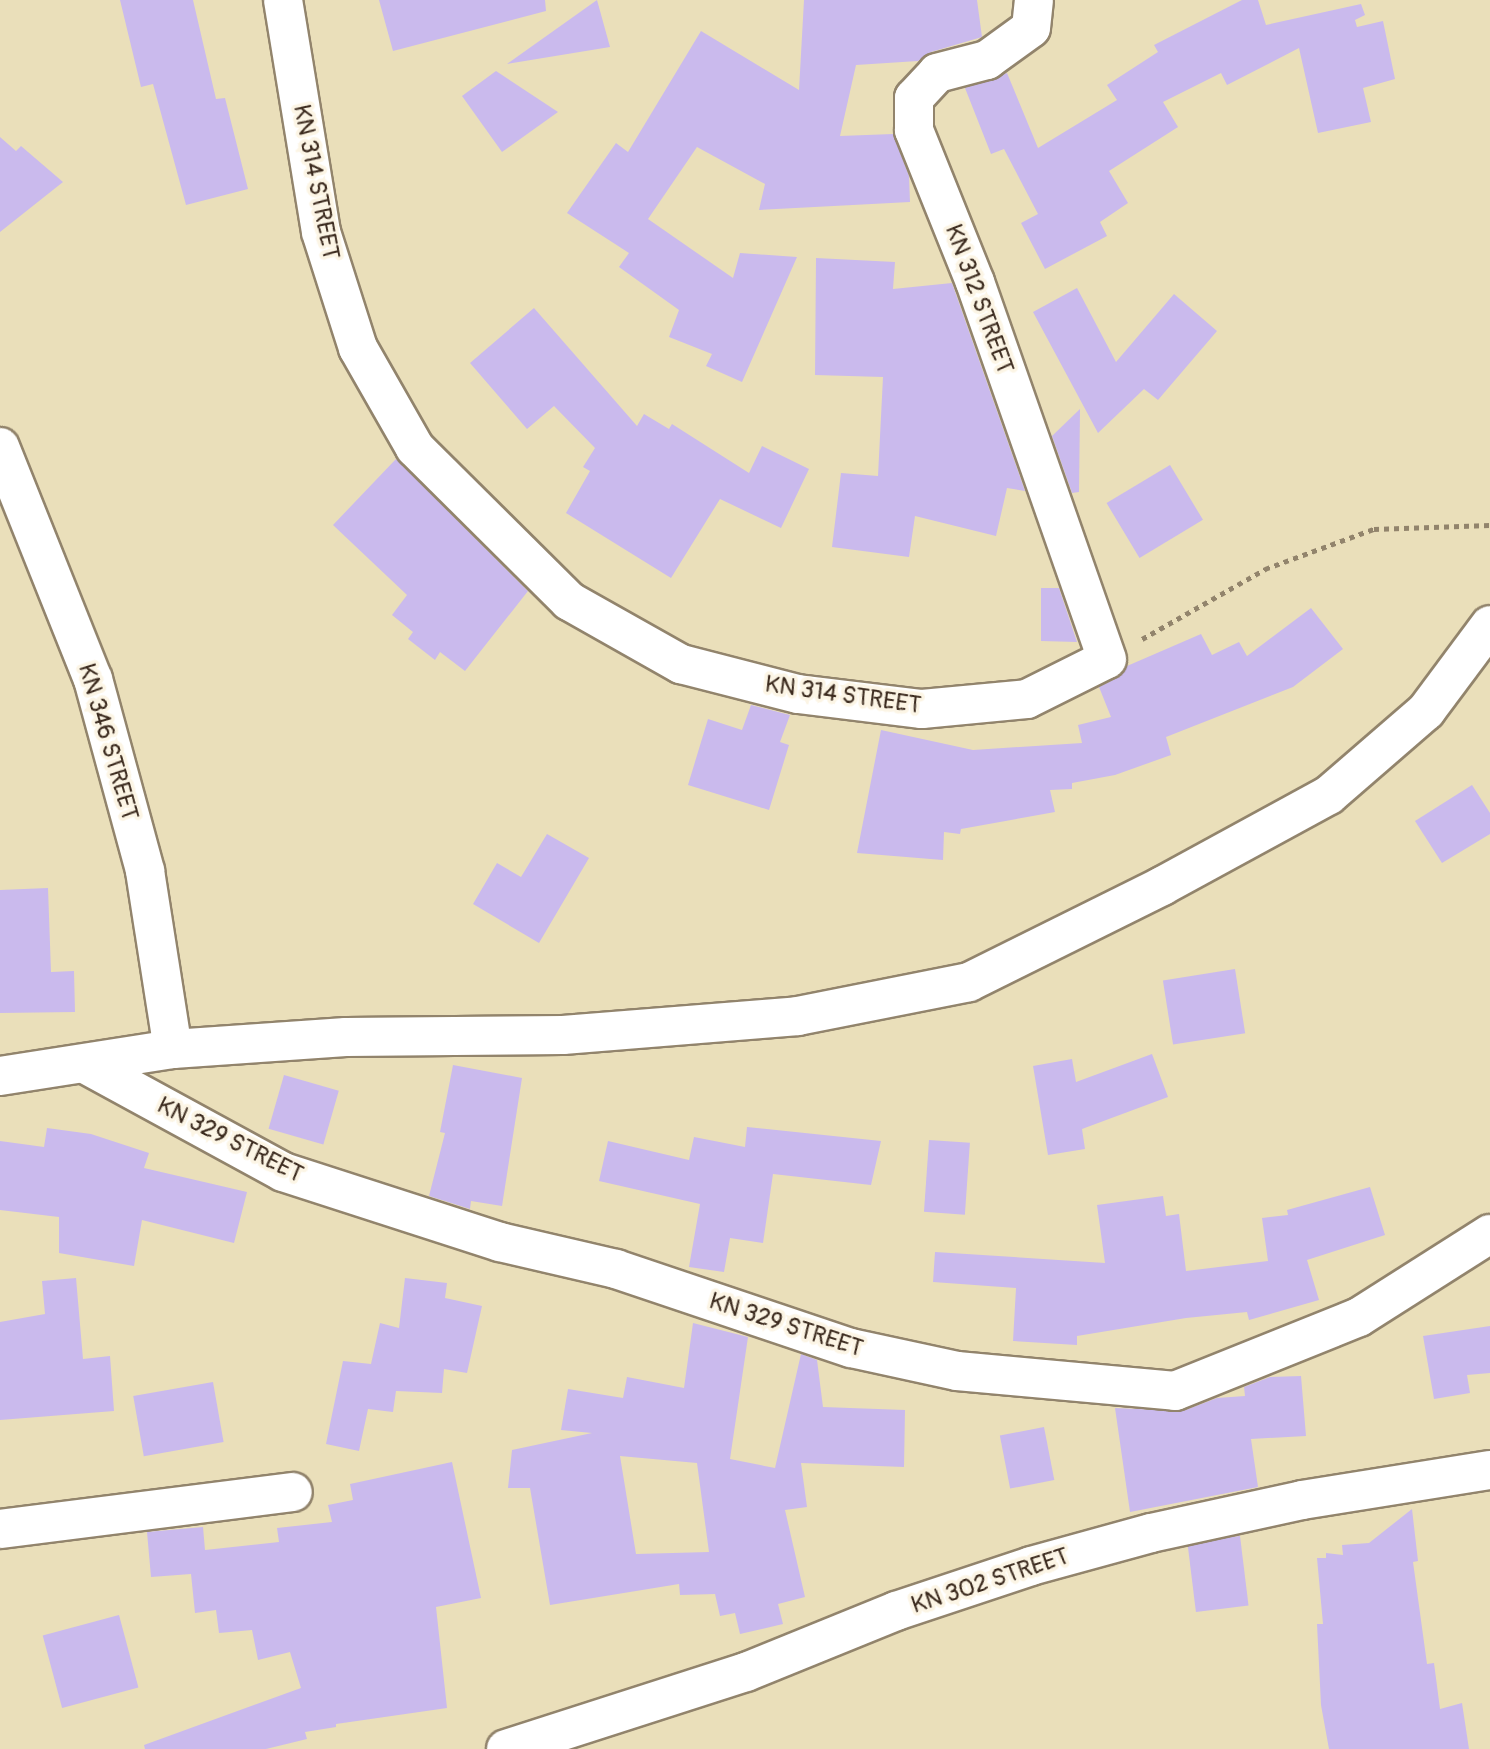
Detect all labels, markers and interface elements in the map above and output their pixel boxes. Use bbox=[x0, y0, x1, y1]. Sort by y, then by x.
street label: KN 314 STREET bbox=[287, 102, 345, 262]
street label: KN 312 STREET bbox=[939, 220, 1019, 378]
street label: KN 346 STREET bbox=[72, 660, 144, 824]
street label: KN 314 STREET bbox=[763, 670, 923, 720]
street label: KN 329 STREET bbox=[152, 1091, 308, 1189]
street label: KN 329 STREET bbox=[706, 1287, 866, 1363]
street label: KN 302 STREET bbox=[908, 1542, 1072, 1620]

